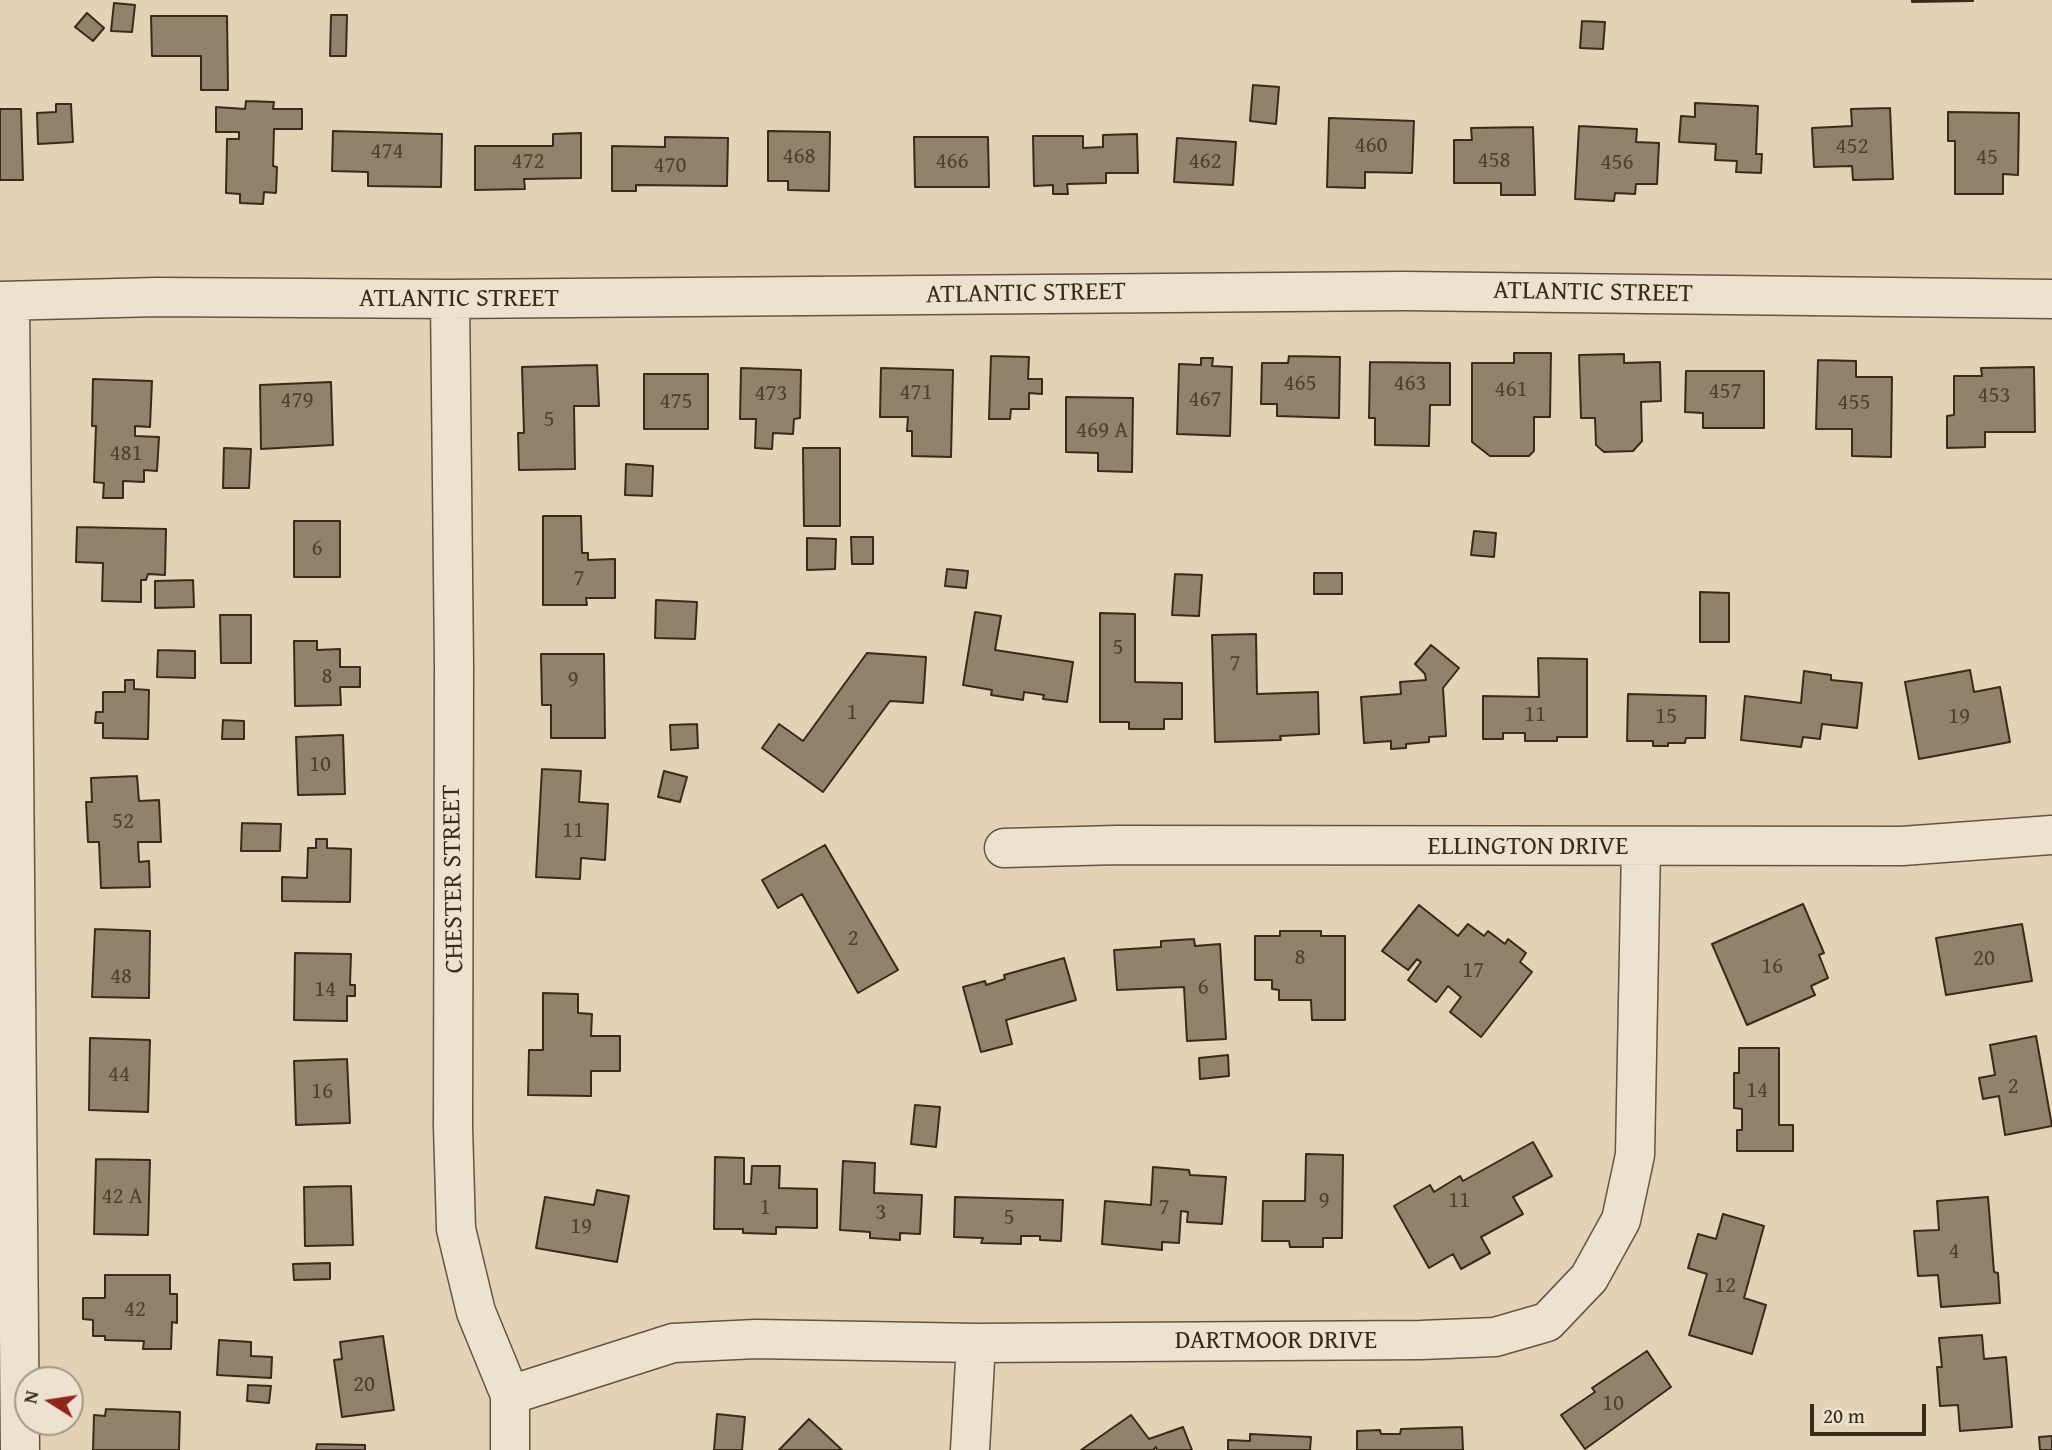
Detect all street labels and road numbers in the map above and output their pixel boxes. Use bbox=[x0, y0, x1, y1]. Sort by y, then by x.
street label: ATLANTIC STREET bbox=[1493, 276, 1693, 310]
street label: ATLANTIC STREET bbox=[926, 277, 1126, 311]
street label: ATLANTIC STREET bbox=[359, 283, 559, 315]
street label: CHESTER STREET bbox=[437, 784, 471, 974]
street label: ELLINGTON DRIVE bbox=[1428, 831, 1628, 863]
street label: DARTMOOR DRIVE bbox=[1175, 1325, 1377, 1357]

